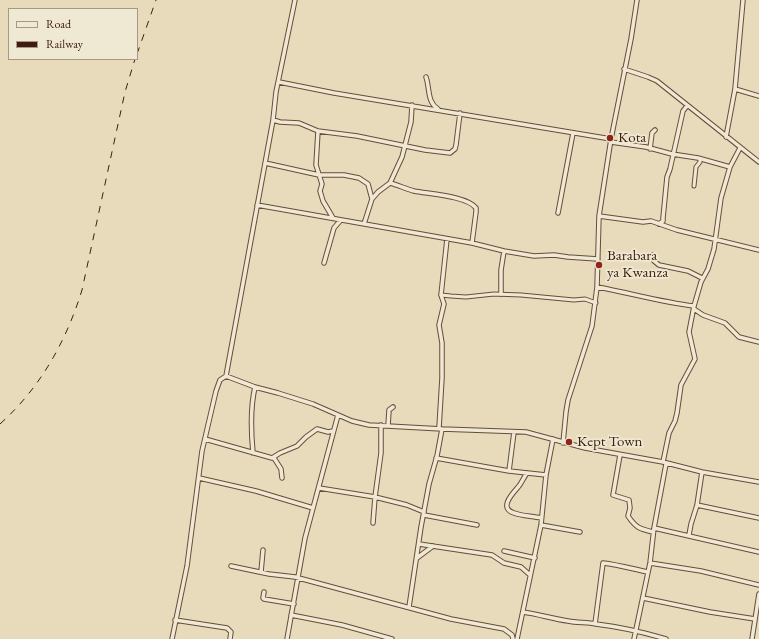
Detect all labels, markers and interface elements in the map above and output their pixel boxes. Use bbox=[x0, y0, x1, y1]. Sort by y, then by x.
legend bbox=[8, 8, 138, 60]
text: Road bbox=[46, 16, 71, 32]
text: Railway bbox=[46, 36, 83, 52]
place label: Kota bbox=[618, 129, 646, 147]
marker: Kota bbox=[605, 133, 615, 143]
place label: Barabara ya Kwanza bbox=[607, 247, 668, 282]
marker: Barabara ya Kwanza bbox=[594, 260, 604, 270]
place label: Kept Town bbox=[577, 433, 642, 451]
marker: Kept Town bbox=[564, 437, 574, 447]

